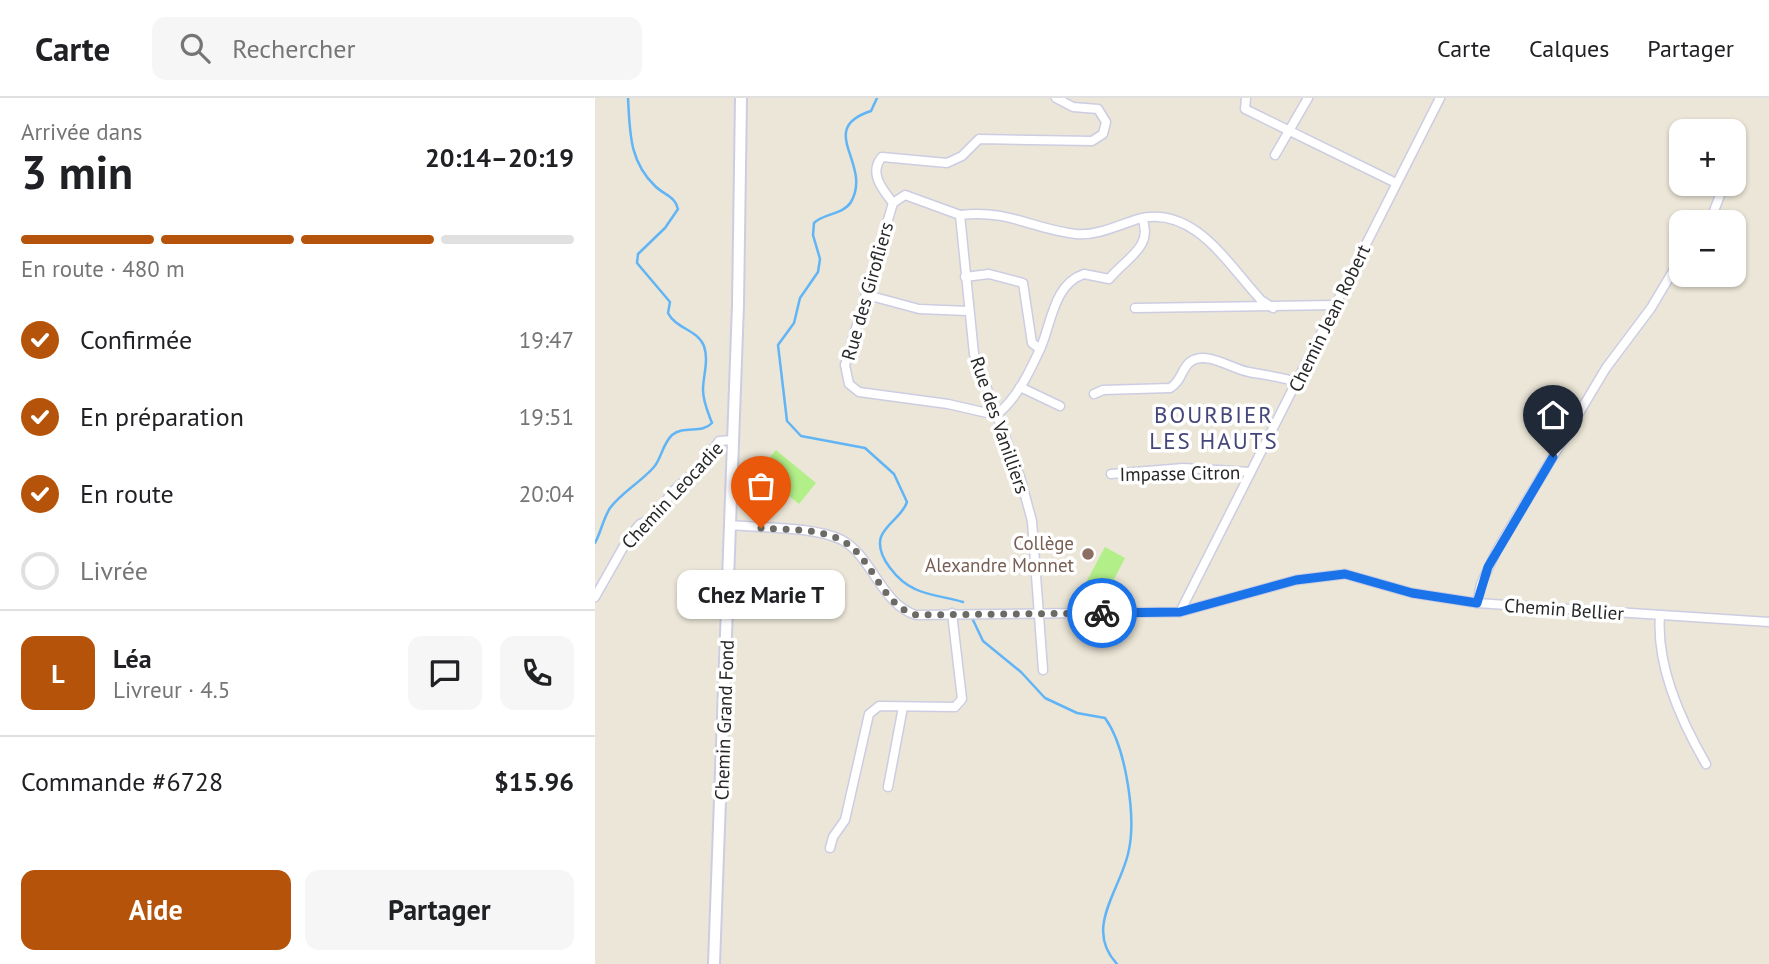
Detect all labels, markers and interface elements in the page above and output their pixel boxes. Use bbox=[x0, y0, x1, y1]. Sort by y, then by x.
search box bbox=[152, 17, 642, 80]
text: Carte bbox=[35, 27, 110, 70]
icon: search bbox=[176, 29, 214, 67]
text: Rechercher bbox=[232, 32, 355, 65]
text: Carte bbox=[1437, 33, 1491, 64]
text: Calques bbox=[1529, 33, 1609, 64]
text: Partager bbox=[1647, 33, 1734, 64]
text: Arrivée dans bbox=[21, 117, 142, 146]
map controls bbox=[1669, 119, 1746, 287]
button: + bbox=[1669, 119, 1746, 196]
text: 20:14–20:19 bbox=[425, 141, 574, 174]
text: 3 min bbox=[21, 142, 133, 202]
button: − bbox=[1669, 210, 1746, 287]
street label: Rue des Girofliers bbox=[836, 219, 898, 363]
street label: Chemin Jean Robert bbox=[1283, 240, 1375, 396]
text: En route · 480 m bbox=[21, 254, 185, 283]
icon: check bbox=[21, 321, 59, 359]
text: Confirmée bbox=[80, 323, 192, 356]
text: 19:47 bbox=[519, 325, 574, 354]
street label: Rue des Vanilliers bbox=[965, 353, 1035, 497]
pin bbox=[1523, 385, 1583, 457]
icon: home bbox=[1534, 396, 1572, 434]
icon: check bbox=[21, 398, 59, 436]
text: En préparation bbox=[80, 400, 244, 433]
district label: BOURBIER LES HAUTS bbox=[1149, 400, 1279, 455]
text: 19:51 bbox=[519, 402, 574, 431]
street label: Chemin Leocadie bbox=[616, 436, 728, 554]
pin bbox=[731, 456, 791, 528]
street label: Impasse Citron bbox=[1119, 460, 1241, 486]
icon: bag bbox=[742, 467, 780, 505]
icon: check bbox=[21, 475, 59, 513]
text: En route bbox=[80, 477, 174, 510]
text: 20:04 bbox=[519, 479, 574, 508]
place label: Collège Alexandre Monnet bbox=[925, 531, 1075, 577]
marker: Collège Alexandre Monnet bbox=[1080, 546, 1096, 562]
text: Livrée bbox=[80, 554, 148, 587]
callout: Chez Marie T bbox=[677, 570, 845, 619]
courier bbox=[1067, 578, 1137, 648]
text: Chez Marie T bbox=[698, 580, 824, 609]
street label: Chemin Bellier bbox=[1503, 593, 1625, 625]
icon: bike bbox=[1083, 594, 1121, 632]
button: chat bbox=[408, 636, 482, 710]
button: phone bbox=[500, 636, 574, 710]
street label: Chemin Grand Fond bbox=[709, 639, 739, 801]
text: Léa bbox=[113, 642, 152, 675]
text: L bbox=[51, 657, 65, 690]
text: Livreur · 4.5 bbox=[113, 675, 230, 704]
text: Commande #6728 bbox=[21, 765, 223, 798]
text: $15.96 bbox=[494, 765, 574, 798]
button: Aide bbox=[21, 870, 291, 950]
button: Partager bbox=[305, 870, 574, 950]

